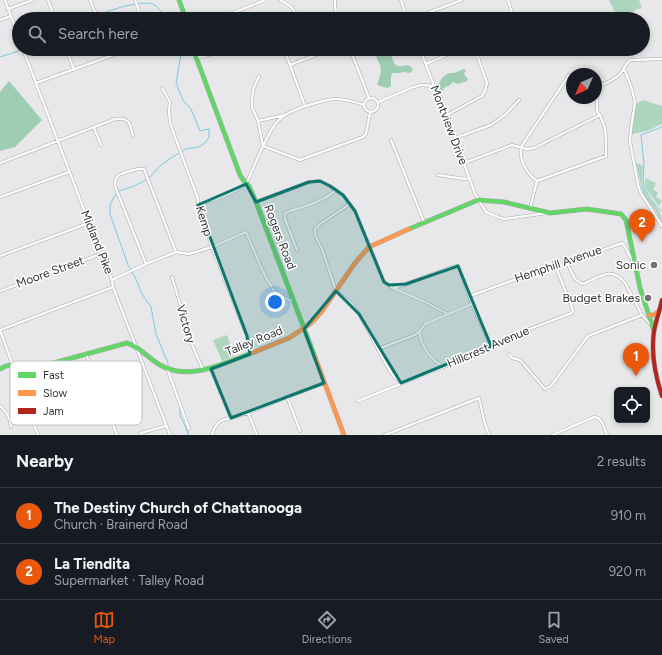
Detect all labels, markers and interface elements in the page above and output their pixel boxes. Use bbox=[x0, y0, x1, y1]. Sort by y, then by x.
search box bbox=[12, 12, 650, 56]
icon: search bbox=[26, 23, 48, 45]
text: Search here bbox=[58, 25, 138, 43]
north arrow bbox=[566, 68, 602, 104]
street label: Montview Drive bbox=[427, 83, 471, 167]
street label: Rogers Road bbox=[261, 203, 299, 271]
street label: Kemp bbox=[193, 204, 215, 238]
street label: Midland Pike bbox=[78, 208, 116, 276]
pin: 2 bbox=[629, 209, 655, 242]
street label: Hemphill Avenue bbox=[513, 242, 604, 285]
street label: Moore Street bbox=[14, 253, 86, 291]
place label: Sonic bbox=[616, 258, 646, 272]
marker: Sonic bbox=[649, 260, 659, 270]
place label: Budget Brakes bbox=[563, 291, 640, 305]
your location bbox=[265, 292, 285, 312]
marker: Budget Brakes bbox=[643, 293, 653, 303]
street label: Victory bbox=[174, 303, 199, 346]
street label: Talley Road bbox=[223, 323, 285, 359]
street label: Hillcrest Avenue bbox=[445, 323, 532, 371]
pin: 1 bbox=[623, 343, 649, 376]
legend bbox=[10, 361, 142, 425]
text: Fast bbox=[43, 369, 64, 382]
text: Slow bbox=[43, 387, 67, 400]
map controls bbox=[614, 387, 650, 423]
button: locate bbox=[614, 387, 650, 423]
text: Jam bbox=[43, 405, 64, 418]
text: Nearby bbox=[16, 451, 74, 471]
text: 2 results bbox=[597, 454, 646, 469]
text: The Destiny Church of Chattanooga bbox=[54, 499, 302, 517]
text: 1 bbox=[26, 508, 32, 523]
text: 910 m bbox=[611, 508, 646, 523]
text: Church · Brainerd Road bbox=[54, 517, 188, 532]
text: La Tiendita bbox=[54, 555, 130, 573]
text: 2 bbox=[25, 564, 33, 579]
text: 920 m bbox=[609, 564, 646, 579]
text: Supermarket · Talley Road bbox=[54, 573, 204, 588]
tab: Map bbox=[93, 609, 115, 646]
tab: Directions bbox=[302, 609, 352, 646]
tab: Saved bbox=[538, 609, 569, 646]

